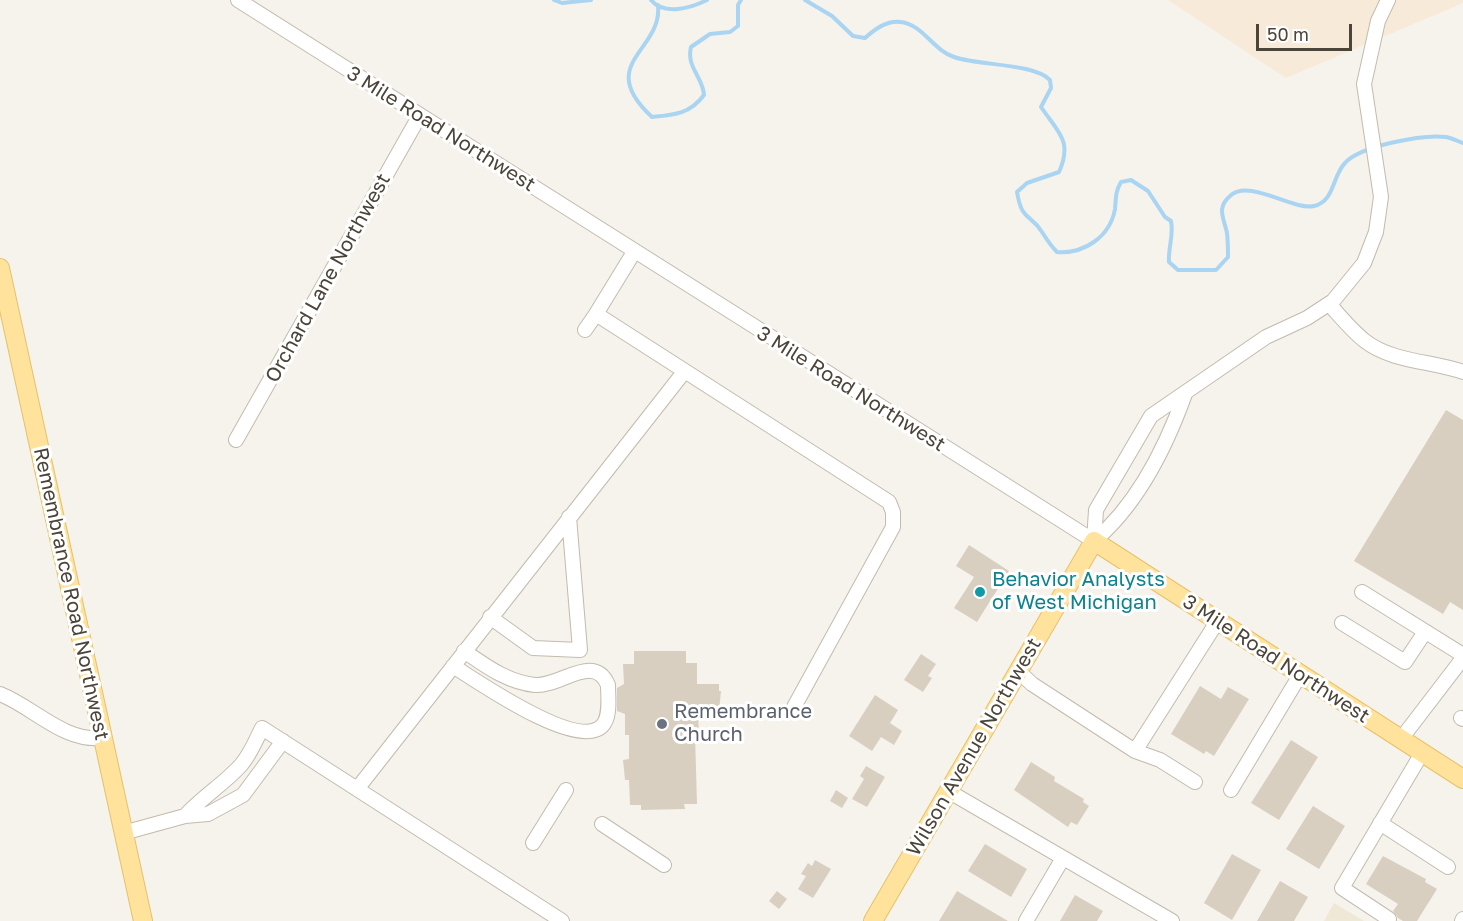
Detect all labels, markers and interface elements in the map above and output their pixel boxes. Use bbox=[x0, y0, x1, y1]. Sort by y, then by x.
scale bar bbox=[1259, 12, 1355, 50]
text: 50 m bbox=[1267, 23, 1309, 45]
street label: 3 Mile Road Northwest bbox=[342, 61, 540, 197]
street label: Orchard Lane Northwest bbox=[260, 169, 396, 387]
street label: 3 Mile Road Northwest bbox=[752, 321, 950, 457]
street label: Remembrance Road Northwest bbox=[28, 445, 114, 743]
place label: Behavior Analysts of West Michigan bbox=[992, 568, 1165, 615]
marker: Behavior Analysts of West Michigan bbox=[973, 585, 987, 599]
street label: 3 Mile Road Northwest bbox=[1178, 590, 1374, 728]
street label: Wilson Avenue Northwest bbox=[902, 634, 1046, 860]
place label: Remembrance Church bbox=[674, 700, 812, 747]
marker: Remembrance Church bbox=[655, 717, 669, 731]

